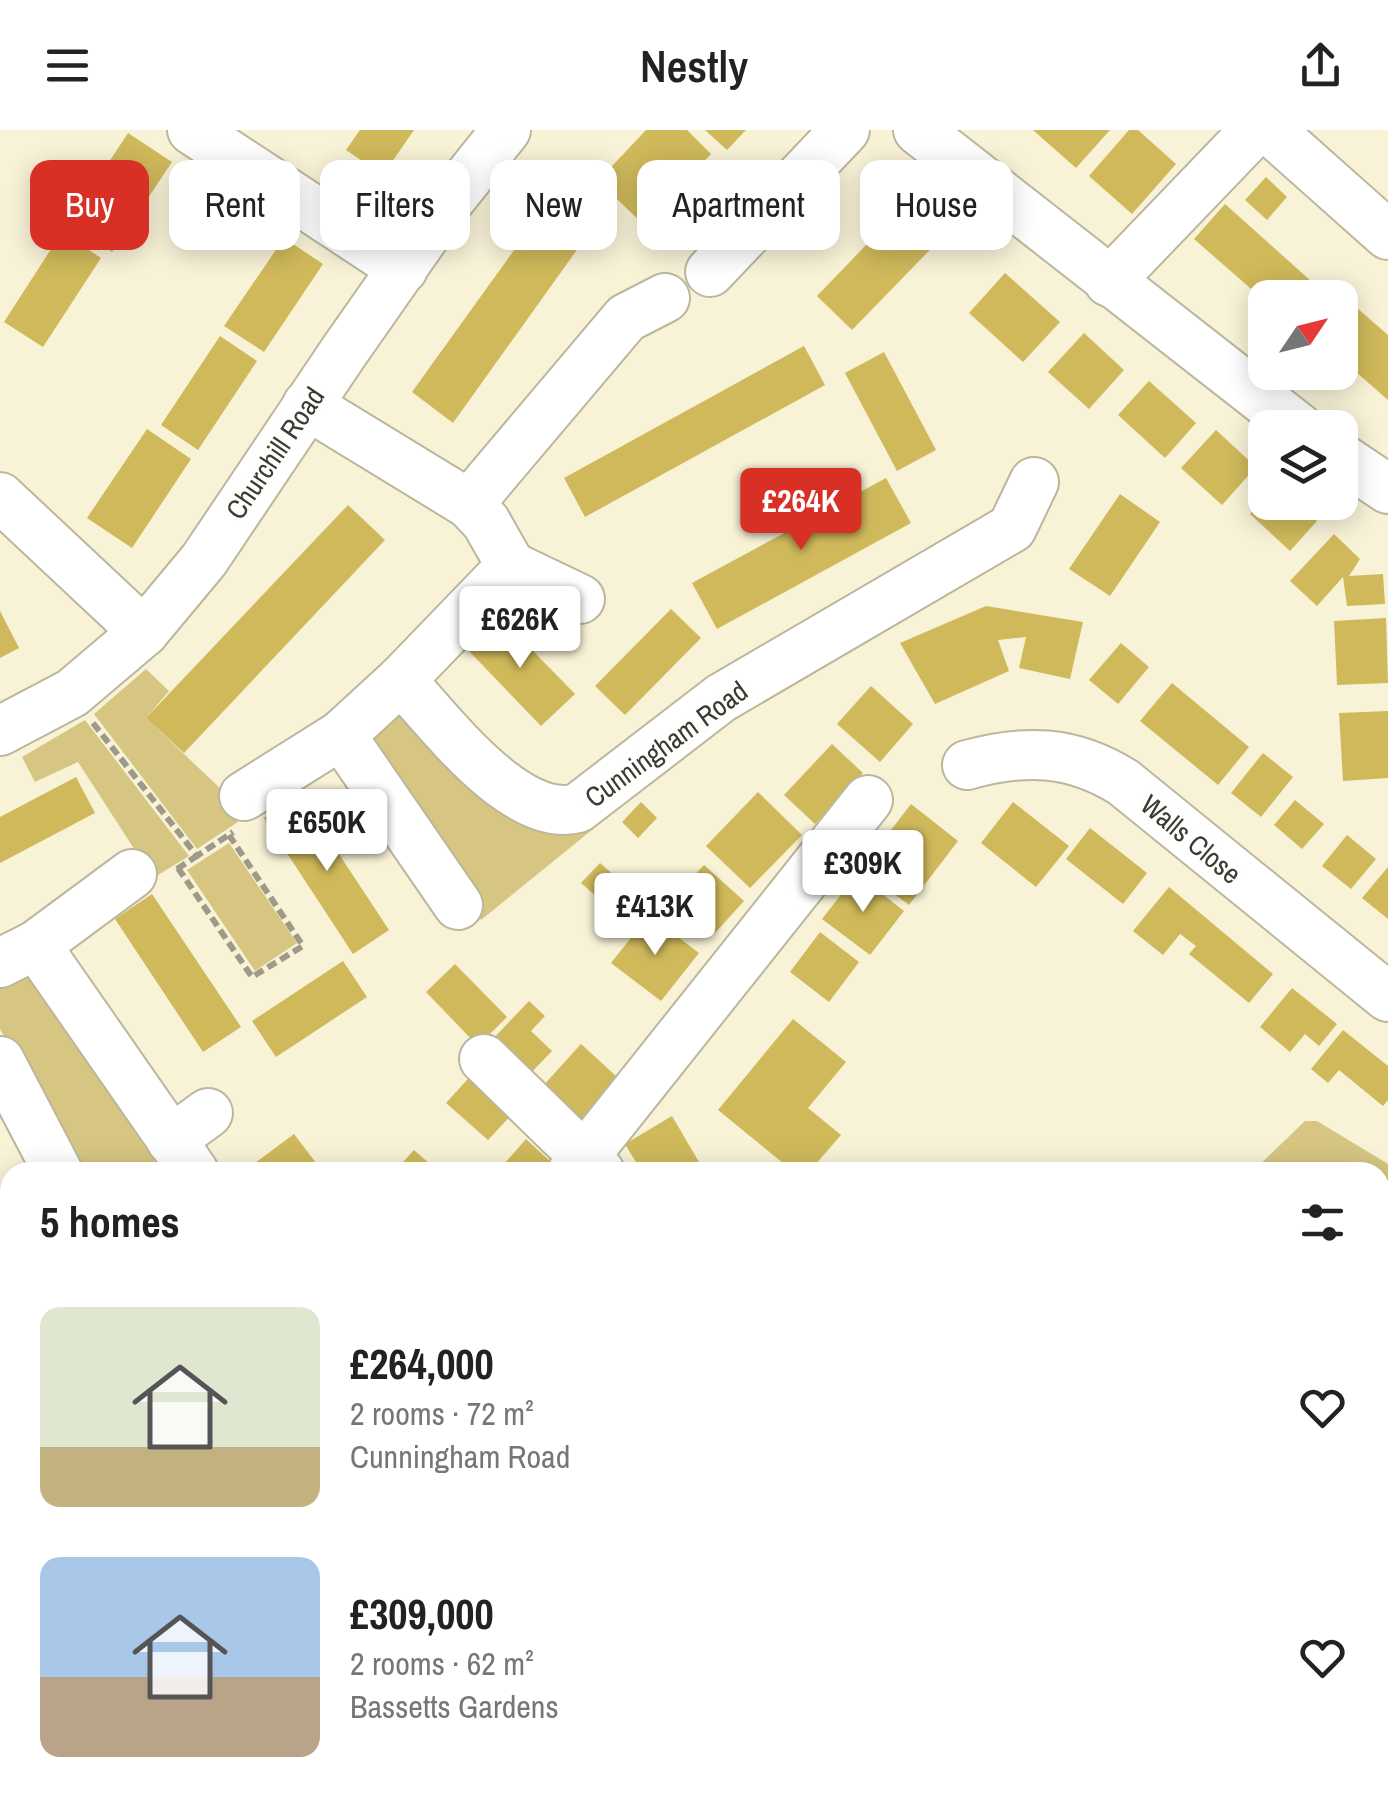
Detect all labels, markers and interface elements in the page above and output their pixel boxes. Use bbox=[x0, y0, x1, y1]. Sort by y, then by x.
text: Nestly bbox=[640, 35, 748, 96]
icon: menu bbox=[40, 38, 95, 93]
icon: share bbox=[1293, 38, 1348, 93]
chip: Buy bbox=[30, 160, 149, 250]
chip: Rent bbox=[169, 160, 300, 250]
chip: Filters bbox=[320, 160, 470, 250]
chip: New bbox=[490, 160, 617, 250]
chip: Apartment bbox=[637, 160, 840, 250]
chip: House bbox=[860, 160, 1013, 250]
north arrow bbox=[1248, 280, 1358, 390]
map controls bbox=[1248, 280, 1358, 520]
street label: Churchill Road bbox=[217, 379, 333, 527]
button: layers bbox=[1248, 410, 1358, 520]
pin: £264K bbox=[731, 468, 871, 553]
text: £264K bbox=[762, 479, 840, 522]
pin: £626K bbox=[450, 586, 590, 671]
text: £626K bbox=[481, 597, 559, 640]
street label: Cunningham Road bbox=[577, 672, 755, 816]
street label: Walls Close bbox=[1133, 786, 1249, 892]
pin: £650K bbox=[257, 789, 397, 874]
text: £650K bbox=[288, 800, 366, 843]
pin: £309K bbox=[793, 830, 933, 915]
text: £309K bbox=[824, 841, 902, 884]
pin: £413K bbox=[585, 873, 725, 958]
text: £413K bbox=[616, 884, 694, 927]
text: 5 homes bbox=[40, 1194, 180, 1250]
icon: filters bbox=[1295, 1195, 1350, 1250]
text: £264,000 bbox=[350, 1336, 494, 1392]
icon: home bbox=[120, 1347, 240, 1467]
icon: heart bbox=[1295, 1380, 1350, 1435]
text: 2 rooms · 72 m² bbox=[350, 1392, 534, 1435]
text: Cunningham Road bbox=[350, 1435, 570, 1478]
text: £309,000 bbox=[350, 1586, 494, 1642]
icon: home bbox=[120, 1597, 240, 1717]
icon: heart bbox=[1295, 1630, 1350, 1685]
text: 2 rooms · 62 m² bbox=[350, 1642, 534, 1685]
text: Bassetts Gardens bbox=[350, 1685, 559, 1728]

